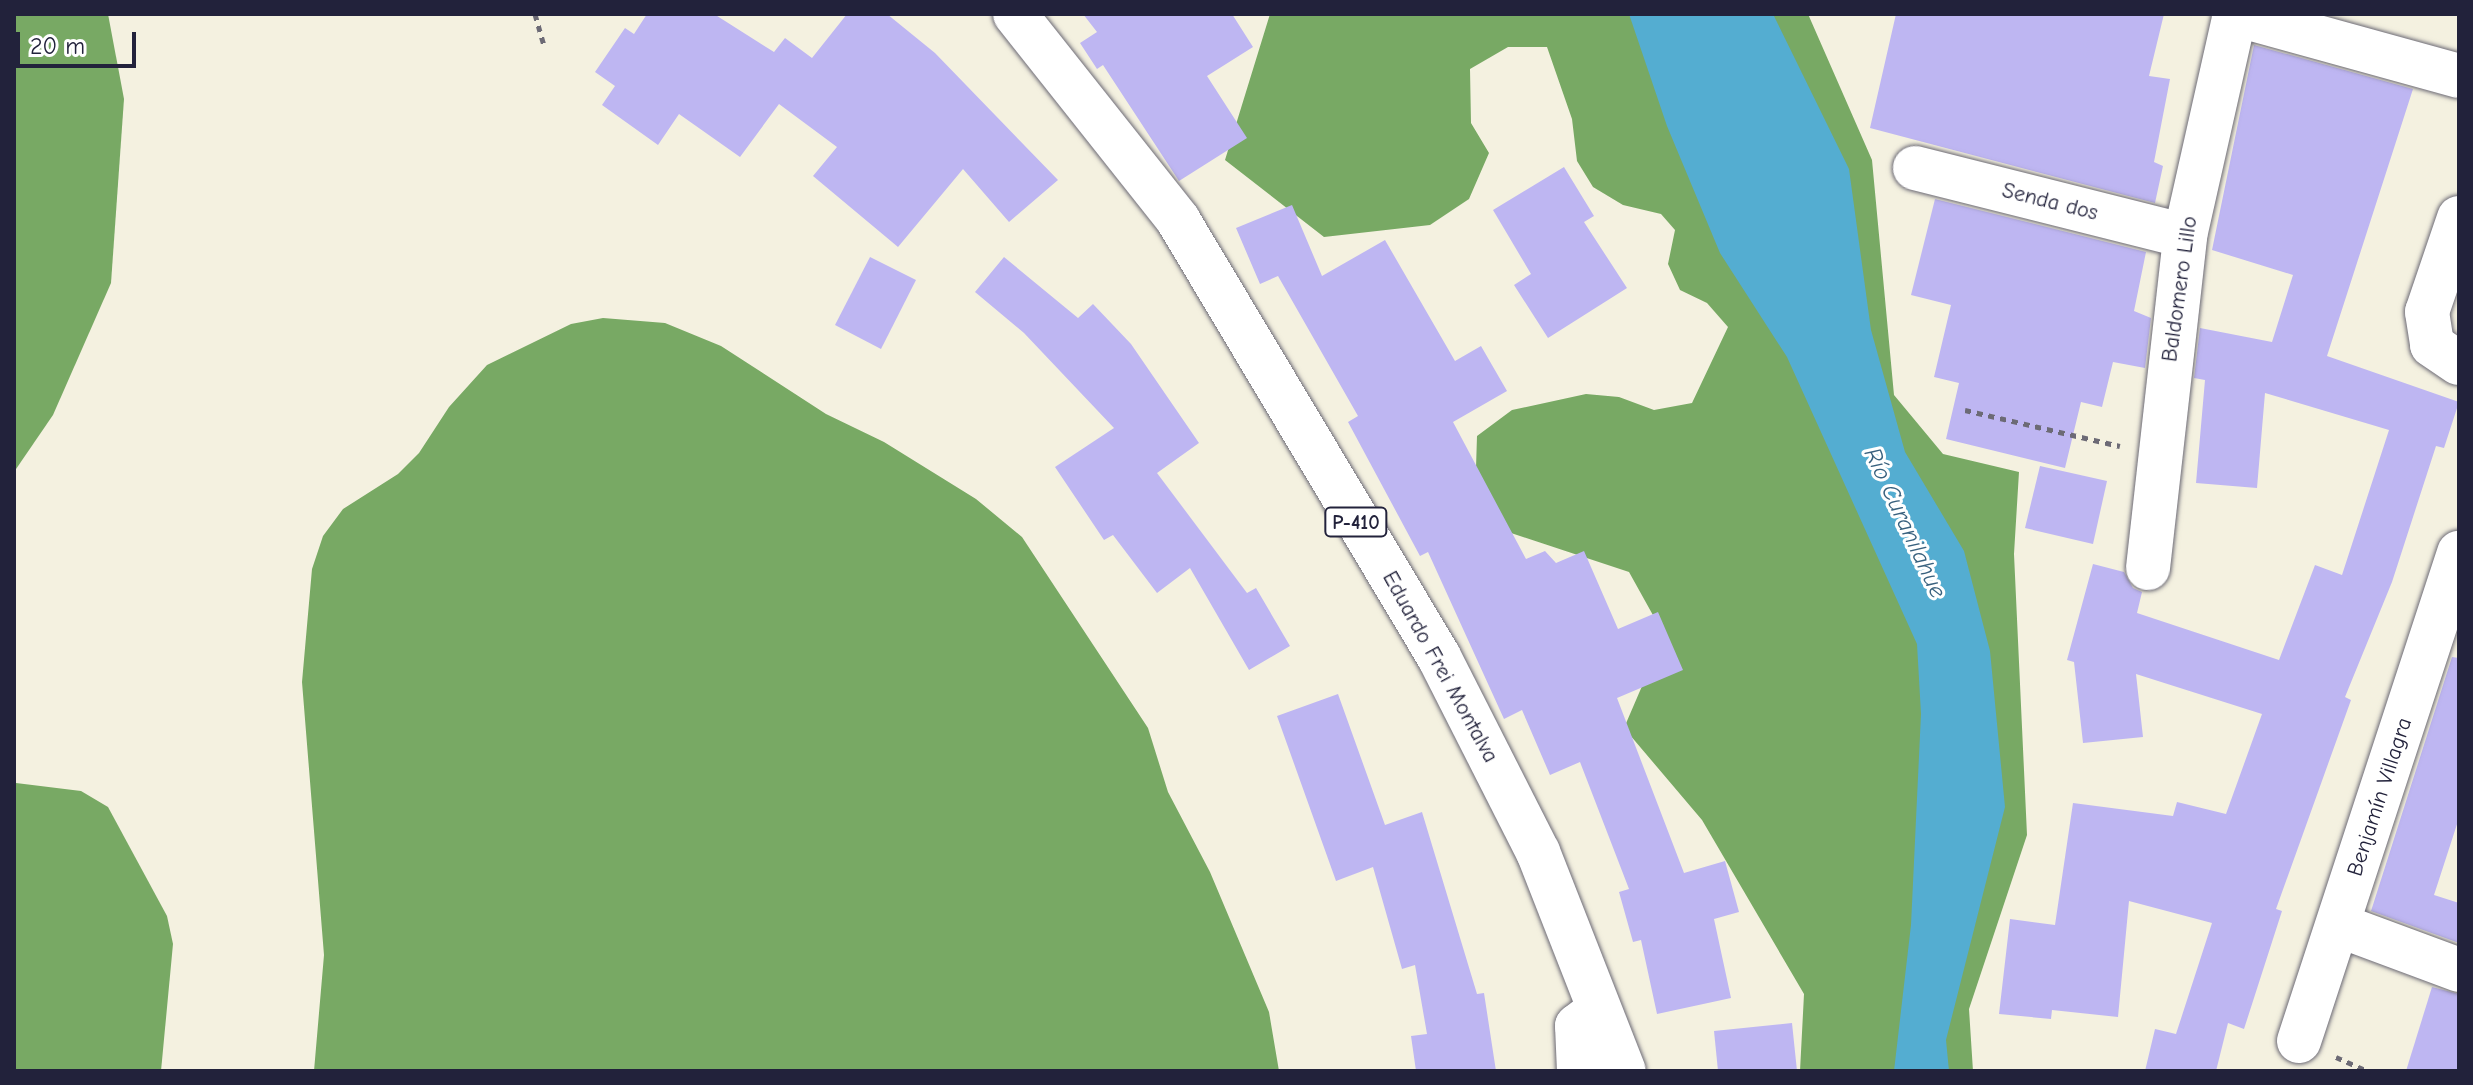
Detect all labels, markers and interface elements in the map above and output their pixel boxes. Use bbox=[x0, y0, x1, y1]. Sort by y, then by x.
scale bar bbox=[20, 16, 140, 66]
text: 20 m bbox=[30, 32, 85, 60]
street label: Senda dos bbox=[1999, 177, 2101, 227]
street label: Baldomero Lillo bbox=[2157, 214, 2203, 364]
water label: Río Curanilahue bbox=[1858, 443, 1952, 603]
road number: P-410 bbox=[1324, 506, 1388, 538]
street label: Eduardo Frei Montalva bbox=[1376, 567, 1504, 767]
street label: Benjamín Villagra bbox=[2342, 714, 2418, 880]

